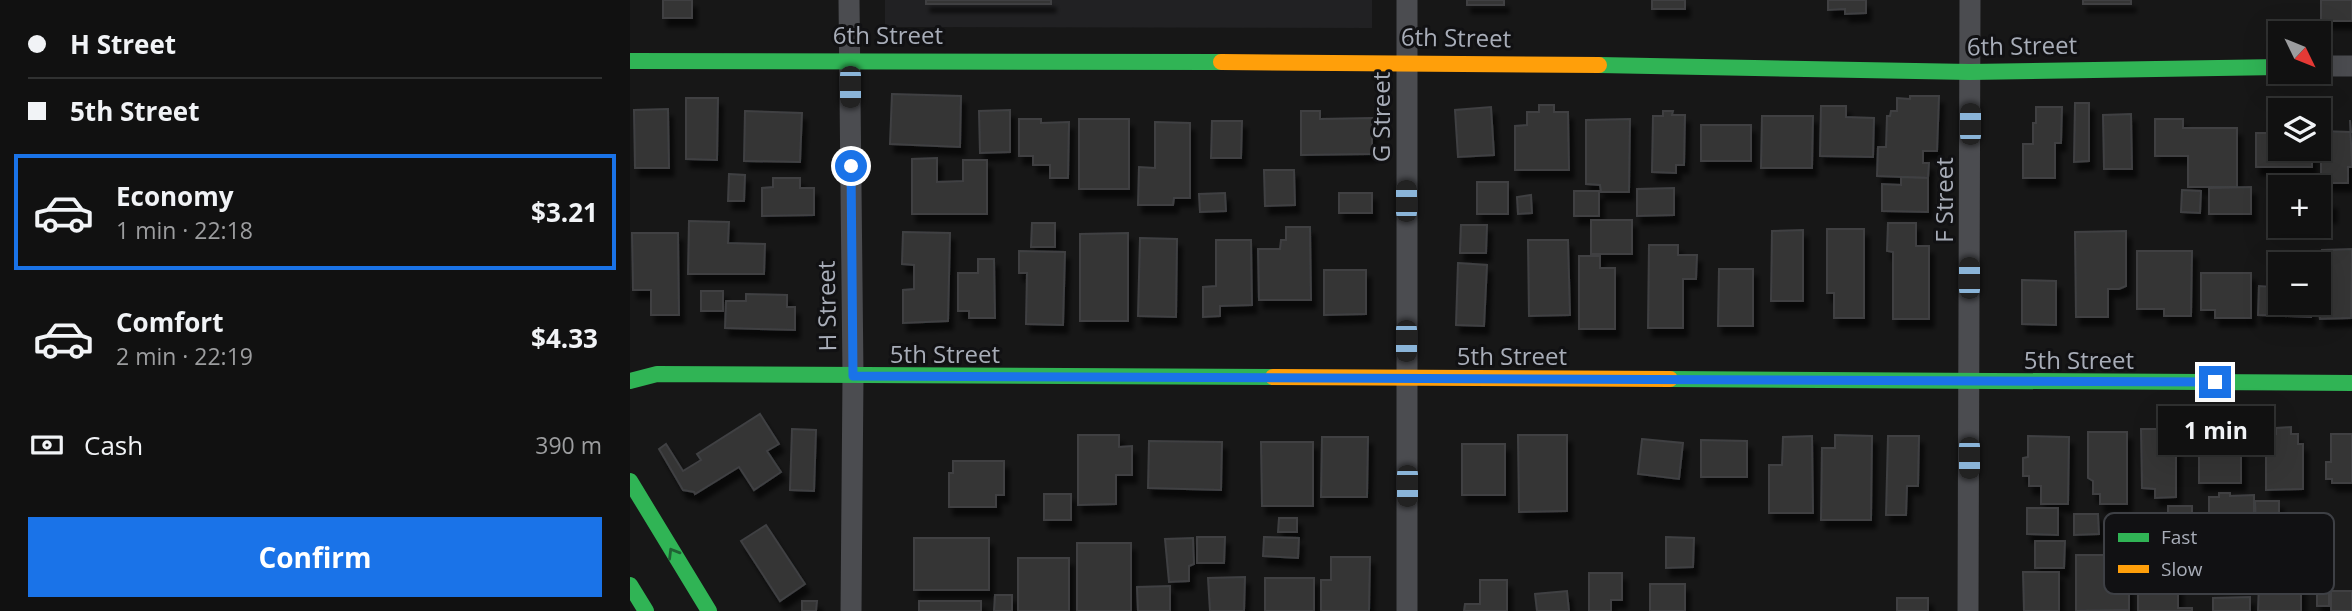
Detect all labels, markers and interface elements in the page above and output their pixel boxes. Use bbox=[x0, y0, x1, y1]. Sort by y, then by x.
street label: 6th Street bbox=[833, 18, 943, 51]
street label: 6th Street bbox=[1401, 20, 1511, 54]
north arrow bbox=[2268, 21, 2331, 84]
map controls bbox=[2268, 21, 2331, 315]
text: H Street bbox=[70, 26, 176, 62]
street label: 6th Street bbox=[1967, 28, 2077, 62]
car bbox=[840, 66, 861, 108]
street label: G Street bbox=[1364, 72, 1397, 162]
text: 5th Street bbox=[70, 93, 199, 129]
button: layers bbox=[2268, 98, 2331, 161]
car bbox=[1960, 103, 1981, 145]
route start bbox=[835, 150, 867, 182]
street label: F Street bbox=[1927, 157, 1960, 243]
button: + bbox=[2268, 175, 2331, 238]
text: Economy bbox=[116, 178, 234, 214]
car bbox=[1396, 180, 1417, 222]
icon: car bbox=[32, 181, 95, 244]
text: $3.21 bbox=[531, 194, 598, 230]
text: 1 min · 22:18 bbox=[116, 214, 253, 246]
button: − bbox=[2268, 252, 2331, 315]
car bbox=[1959, 257, 1980, 299]
street label: H Street bbox=[809, 260, 843, 352]
text: Comfort bbox=[116, 304, 223, 340]
icon: car bbox=[32, 307, 95, 370]
text: $4.33 bbox=[531, 320, 598, 356]
car bbox=[1396, 320, 1417, 362]
street label: 5th Street bbox=[890, 337, 1000, 370]
street label: 5th Street bbox=[1457, 339, 1567, 372]
text: 2 min · 22:19 bbox=[116, 340, 253, 372]
street label: 5th Street bbox=[2024, 343, 2134, 376]
route end bbox=[2199, 366, 2231, 398]
callout: 1 min bbox=[2157, 406, 2273, 456]
text: 1 min bbox=[2184, 414, 2248, 446]
icon: cash bbox=[28, 426, 66, 464]
text: Cash bbox=[84, 427, 143, 463]
text: 390 m bbox=[535, 429, 602, 461]
car bbox=[1959, 437, 1980, 479]
car bbox=[1397, 465, 1418, 507]
legend bbox=[2104, 513, 2334, 594]
button: Confirm bbox=[28, 517, 602, 597]
text: Fast bbox=[2161, 524, 2197, 550]
one-way arrow bbox=[669, 547, 682, 560]
text: Slow bbox=[2161, 556, 2203, 582]

